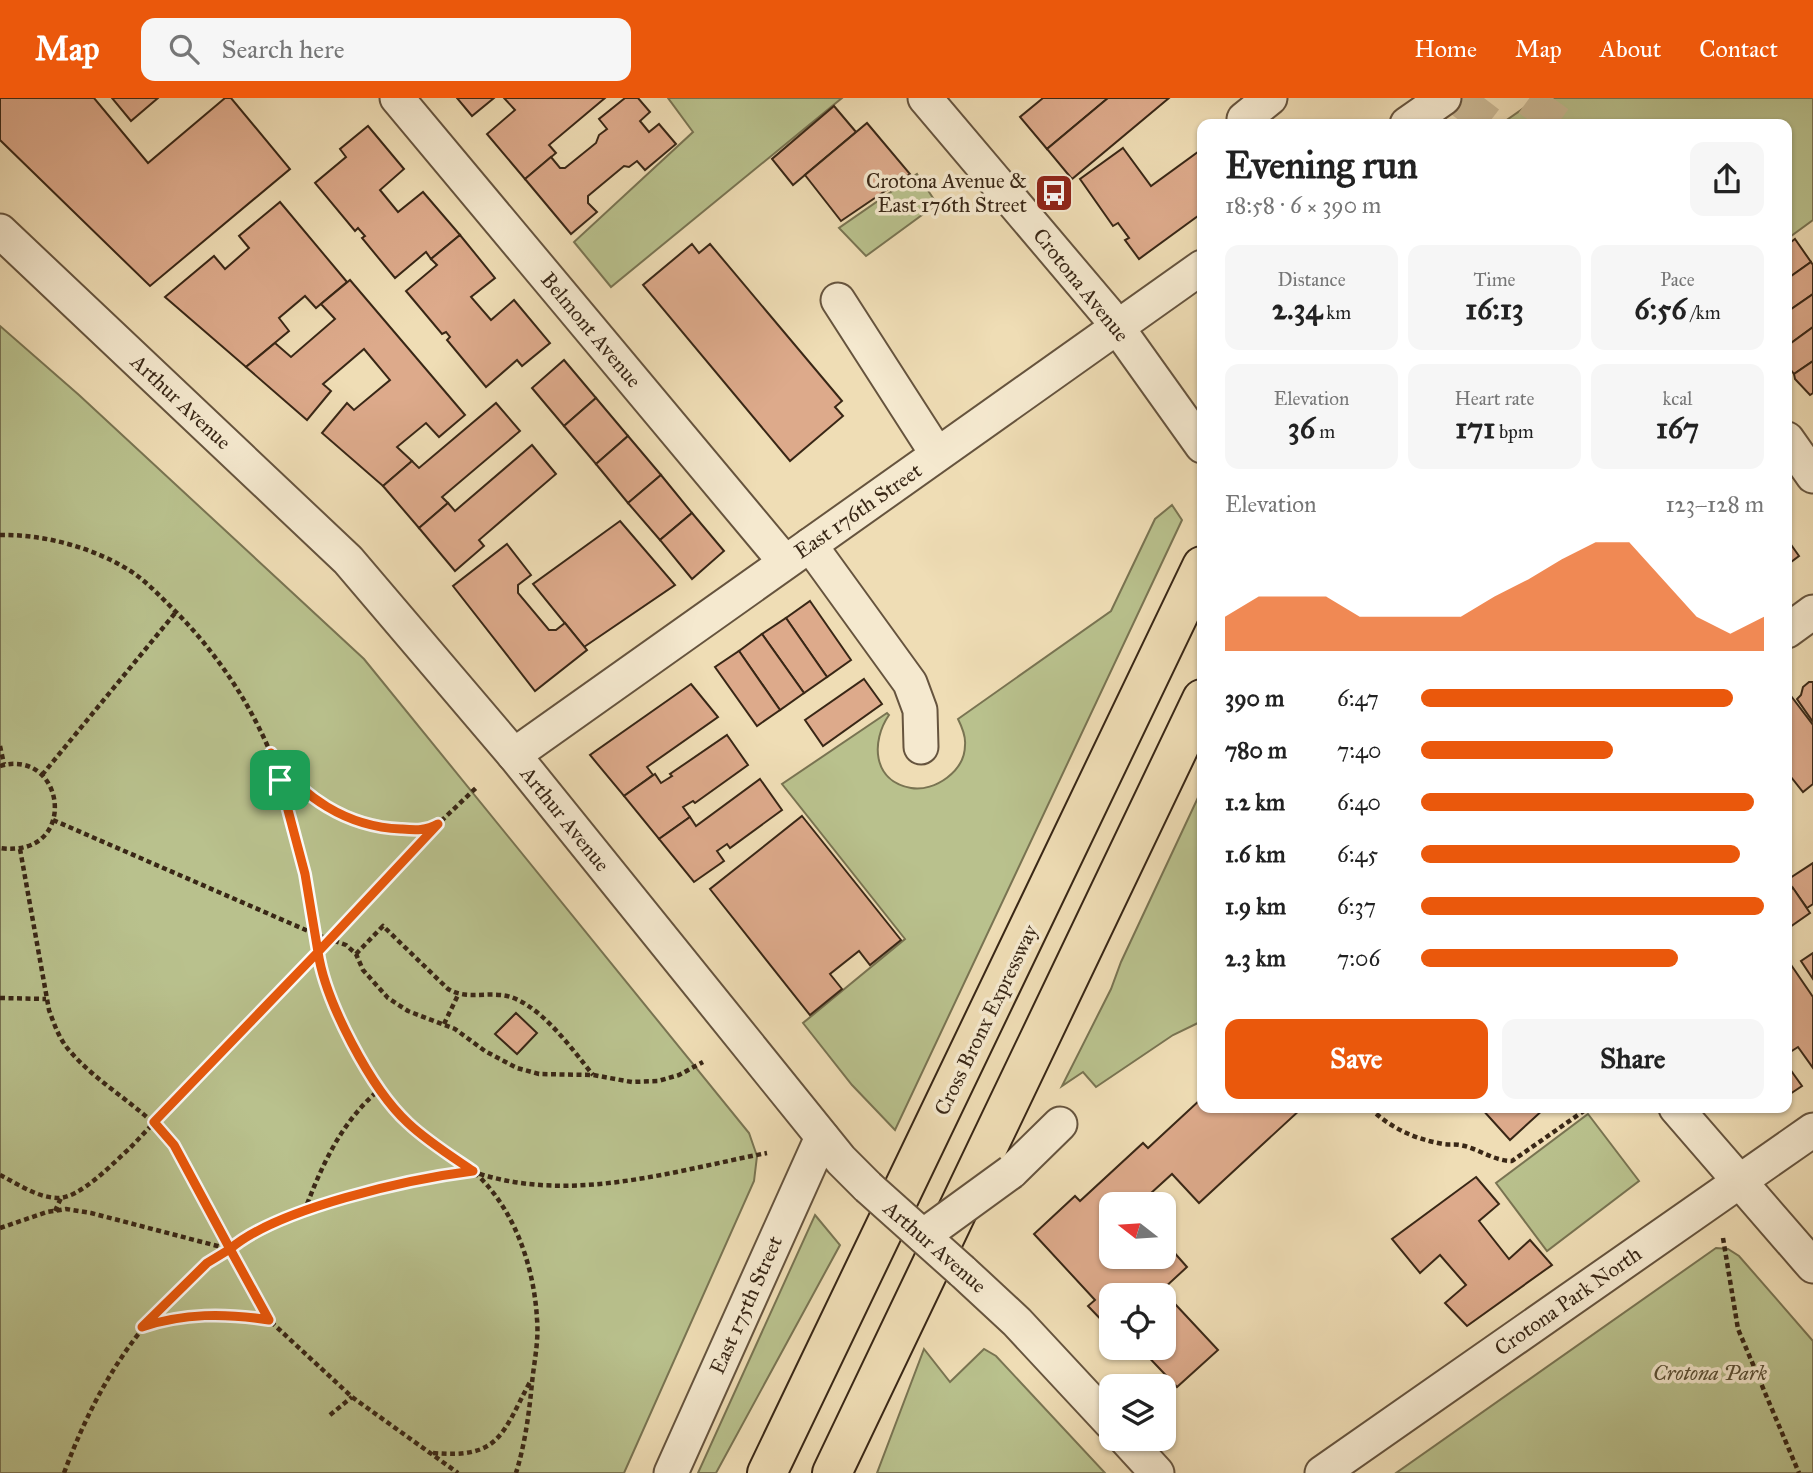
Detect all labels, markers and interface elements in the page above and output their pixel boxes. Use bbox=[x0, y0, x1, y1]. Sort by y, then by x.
search box bbox=[141, 18, 631, 81]
text: Map bbox=[35, 29, 99, 69]
icon: search bbox=[165, 30, 203, 68]
text: Search here bbox=[221, 33, 345, 65]
text: Home bbox=[1414, 34, 1477, 64]
text: Map bbox=[1515, 34, 1562, 64]
text: About bbox=[1600, 34, 1661, 64]
text: Contact bbox=[1699, 34, 1778, 64]
text: Evening run bbox=[1225, 142, 1418, 188]
button: share bbox=[1690, 142, 1764, 216]
place label: Crotona Avenue & East 176th Street bbox=[866, 168, 1028, 218]
bus stop icon: Crotona Avenue & East 176th Street bbox=[1033, 172, 1075, 214]
text: 18:58 · 6 × 390 m bbox=[1225, 191, 1381, 219]
street label: Crotona Avenue bbox=[1027, 223, 1135, 347]
street label: Belmont Avenue bbox=[535, 267, 647, 393]
text: Distance bbox=[1277, 268, 1346, 291]
text: Time bbox=[1473, 268, 1516, 291]
text: Pace bbox=[1660, 268, 1695, 291]
text: 2.34 bbox=[1272, 291, 1322, 327]
text: 16:13 bbox=[1465, 291, 1524, 327]
text: 6:56 bbox=[1634, 291, 1687, 327]
text: km bbox=[1322, 301, 1351, 324]
text: /km bbox=[1687, 301, 1721, 324]
street label: Arthur Avenue bbox=[125, 348, 237, 455]
text: Elevation bbox=[1274, 387, 1349, 410]
text: Heart rate bbox=[1455, 387, 1534, 410]
text: kcal bbox=[1663, 387, 1692, 410]
text: 36 bbox=[1288, 410, 1315, 446]
text: 171 bbox=[1455, 410, 1495, 446]
text: 167 bbox=[1656, 410, 1699, 446]
text: m bbox=[1315, 420, 1335, 443]
text: bpm bbox=[1495, 420, 1534, 443]
street label: East 176th Street bbox=[789, 457, 927, 565]
text: Elevation bbox=[1225, 490, 1316, 518]
text: 123–128 m bbox=[1665, 490, 1764, 518]
text: 390 m bbox=[1225, 684, 1284, 712]
text: 6:47 bbox=[1337, 684, 1379, 712]
text: 780 m bbox=[1225, 736, 1287, 764]
text: 7:40 bbox=[1337, 736, 1381, 764]
pin bbox=[250, 750, 310, 810]
street label: Arthur Avenue bbox=[514, 760, 615, 877]
icon: arrive bbox=[261, 761, 299, 799]
text: 1.2 km bbox=[1225, 788, 1285, 816]
text: 6:40 bbox=[1337, 788, 1381, 816]
text: 1.6 km bbox=[1225, 840, 1286, 868]
text: 6:45 bbox=[1337, 840, 1378, 868]
text: 1.9 km bbox=[1225, 892, 1286, 920]
text: 6:37 bbox=[1337, 892, 1376, 920]
street label: Cross Bronx Expressway bbox=[929, 919, 1044, 1120]
text: 2.3 km bbox=[1225, 944, 1286, 972]
text: 7:06 bbox=[1337, 944, 1380, 972]
button: Save bbox=[1225, 1019, 1488, 1099]
button: Share bbox=[1502, 1019, 1764, 1099]
north arrow bbox=[1099, 1192, 1176, 1269]
map controls bbox=[1099, 1192, 1176, 1451]
street label: Arthur Avenue bbox=[878, 1195, 992, 1299]
street label: East 175th Street bbox=[704, 1231, 788, 1378]
street label: Crotona Park North bbox=[1490, 1240, 1647, 1361]
button: locate bbox=[1099, 1283, 1176, 1360]
park label: Crotona Park bbox=[1653, 1360, 1768, 1386]
button: layers bbox=[1099, 1374, 1176, 1451]

